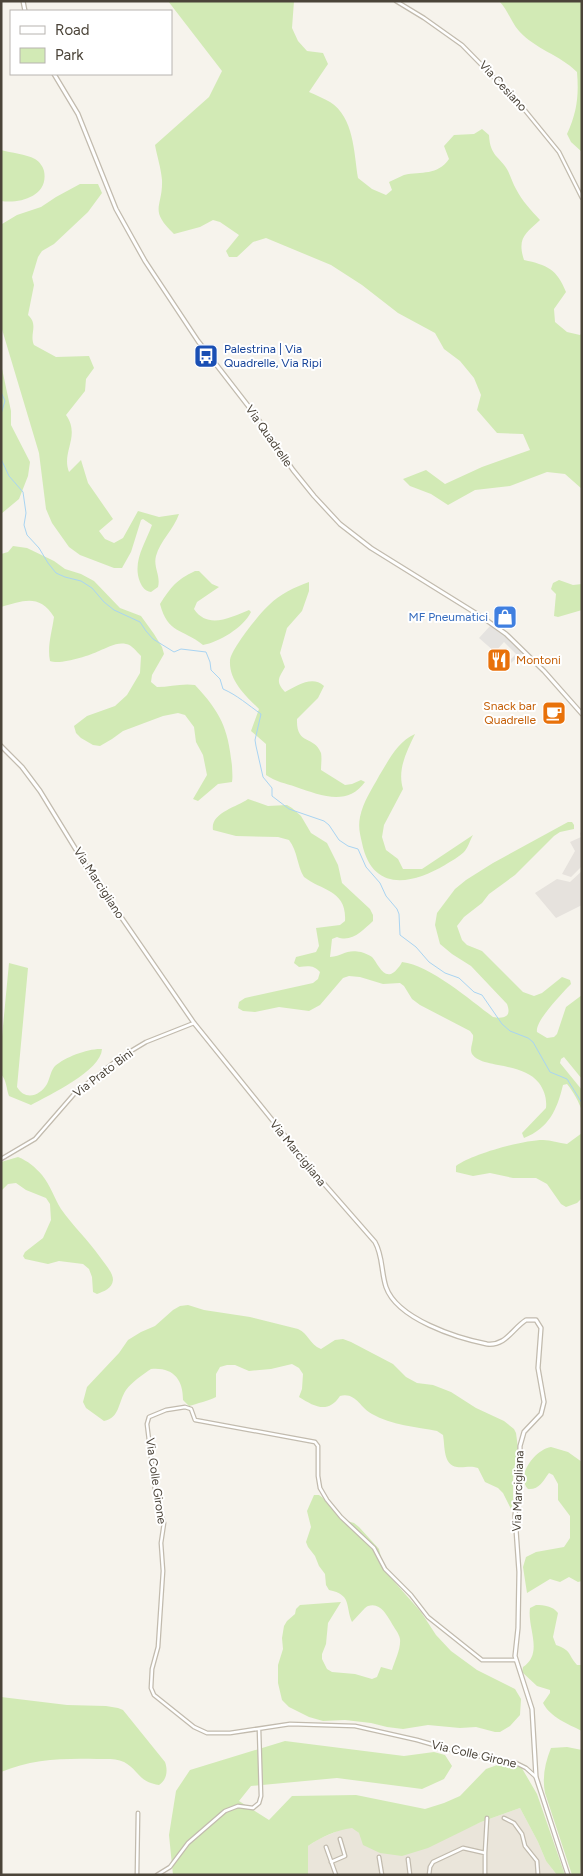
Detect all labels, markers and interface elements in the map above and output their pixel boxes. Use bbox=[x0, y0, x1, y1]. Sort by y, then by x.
legend bbox=[10, 10, 172, 75]
text: Road bbox=[55, 21, 90, 39]
text: Park bbox=[55, 46, 84, 64]
street label: Via Cesiano bbox=[476, 58, 530, 114]
place label: Palestrina | Via Quadrelle, Via Ripi bbox=[224, 342, 322, 370]
bus stop icon: Palestrina | Via Quadrelle, Via Ripi bbox=[193, 343, 219, 369]
street label: Via Quadrelle bbox=[243, 403, 296, 470]
shop icon: MF Pneumatici bbox=[492, 604, 518, 630]
place label: MF Pneumatici bbox=[409, 610, 488, 624]
restaurant icon: Montoni bbox=[486, 647, 512, 673]
place label: Montoni bbox=[516, 653, 561, 667]
place label: Snack bar Quadrelle bbox=[483, 699, 536, 727]
cafe icon: Snack bar Quadrelle bbox=[541, 700, 567, 726]
street label: Via Marcigliano bbox=[71, 845, 127, 921]
street label: Via Prato Bini bbox=[70, 1046, 136, 1100]
street label: Via Marcigliana bbox=[267, 1117, 329, 1189]
street label: Via Colle Girone bbox=[143, 1437, 169, 1525]
street label: Via Marcigliana bbox=[510, 1450, 526, 1532]
street label: Via Colle Girone bbox=[430, 1737, 518, 1771]

